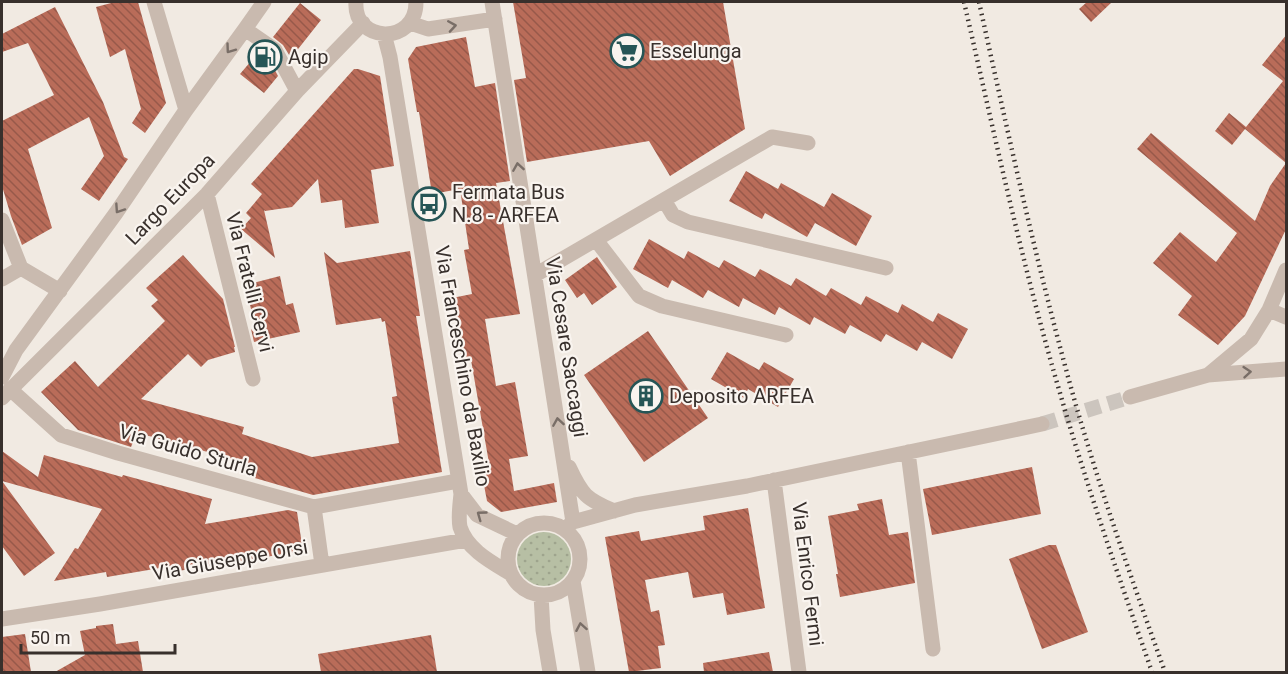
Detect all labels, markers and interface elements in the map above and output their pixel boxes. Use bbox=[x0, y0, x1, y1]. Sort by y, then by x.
one-way arrow bbox=[447, 20, 456, 32]
supermarket icon: Esselunga bbox=[609, 33, 645, 69]
fuel station icon: Agip bbox=[247, 39, 283, 75]
place label: Esselunga bbox=[650, 39, 742, 63]
one-way arrow bbox=[226, 43, 237, 54]
place label: Agip bbox=[288, 45, 328, 69]
street label: Largo Europa bbox=[120, 148, 220, 250]
one-way arrow bbox=[512, 163, 525, 173]
place label: Fermata Bus N.8 - ARFEA bbox=[452, 180, 565, 227]
bus stop icon: Fermata Bus N.8 - ARFEA bbox=[411, 186, 447, 222]
one-way arrow bbox=[115, 203, 126, 214]
street label: Via Fratelli Cervi bbox=[221, 210, 279, 354]
street label: Via Franceschino da Baxilio bbox=[430, 244, 496, 488]
street label: Via Cesare Saccaggi bbox=[541, 255, 593, 439]
one-way arrow bbox=[1243, 366, 1252, 379]
building icon: Deposito ARFEA bbox=[628, 378, 664, 414]
place label: Deposito ARFEA bbox=[669, 384, 814, 408]
one-way arrow bbox=[552, 418, 564, 427]
street label: Via Guido Sturla bbox=[116, 419, 260, 481]
street label: Via Enrico Fermi bbox=[787, 501, 829, 647]
one-way arrow bbox=[476, 511, 487, 522]
street label: Via Giuseppe Orsi bbox=[150, 534, 310, 586]
scale bar bbox=[21, 617, 176, 655]
one-way arrow bbox=[575, 622, 587, 632]
text: 50 m bbox=[30, 627, 70, 648]

